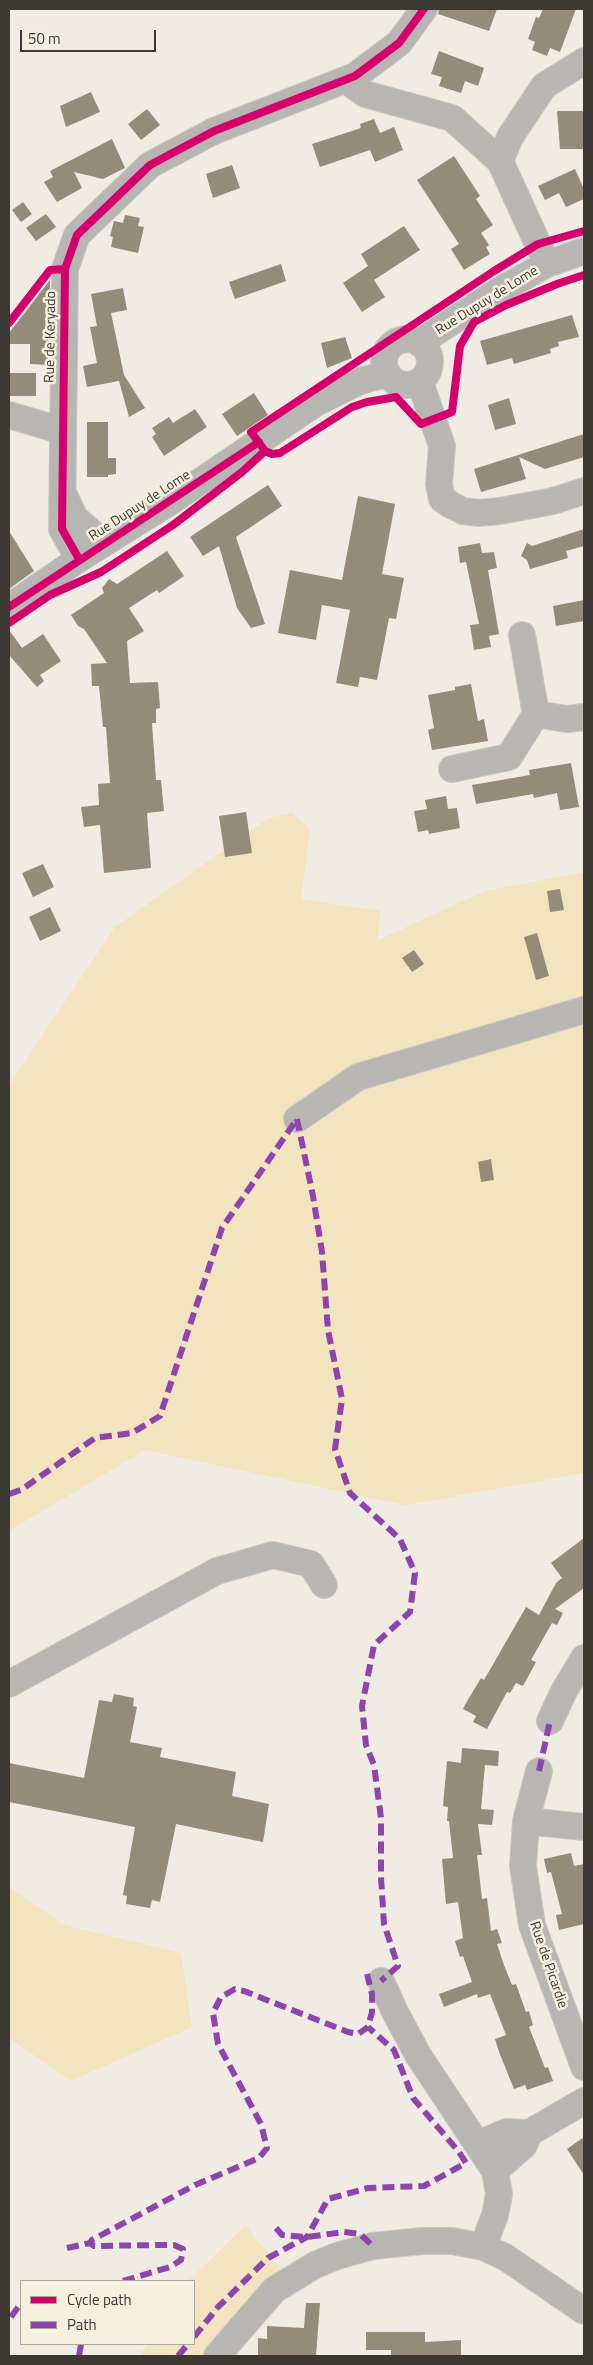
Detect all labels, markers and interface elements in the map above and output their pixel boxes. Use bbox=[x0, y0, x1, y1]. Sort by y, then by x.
scale bar bbox=[22, 20, 159, 52]
text: 50 m bbox=[28, 27, 61, 50]
street label: Rue Dupuy de Lome bbox=[433, 263, 541, 339]
street label: Rue de Keryado bbox=[42, 291, 60, 383]
street label: Rue Dupuy de Lome bbox=[86, 467, 194, 545]
street label: Rue de Picardie bbox=[525, 1920, 571, 2010]
legend bbox=[20, 2280, 195, 2345]
text: Cycle path bbox=[67, 2288, 132, 2311]
text: Path bbox=[67, 2313, 97, 2336]

